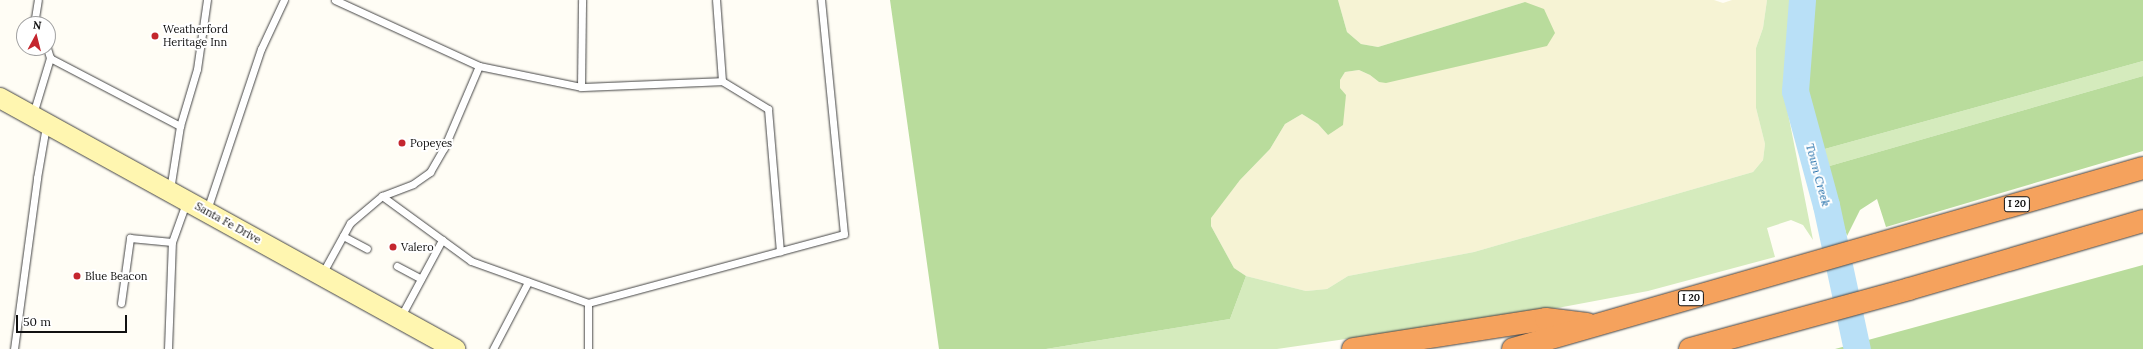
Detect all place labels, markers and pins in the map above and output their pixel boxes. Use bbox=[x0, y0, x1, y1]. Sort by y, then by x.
place label: Weatherford Heritage Inn bbox=[163, 23, 228, 49]
marker: Weatherford Heritage Inn bbox=[150, 31, 160, 41]
place label: Popeyes bbox=[410, 136, 452, 150]
marker: Popeyes bbox=[397, 138, 407, 148]
place label: Valero bbox=[401, 240, 434, 254]
marker: Valero bbox=[388, 242, 398, 252]
place label: Blue Beacon bbox=[85, 269, 148, 283]
marker: Blue Beacon bbox=[72, 271, 82, 281]

